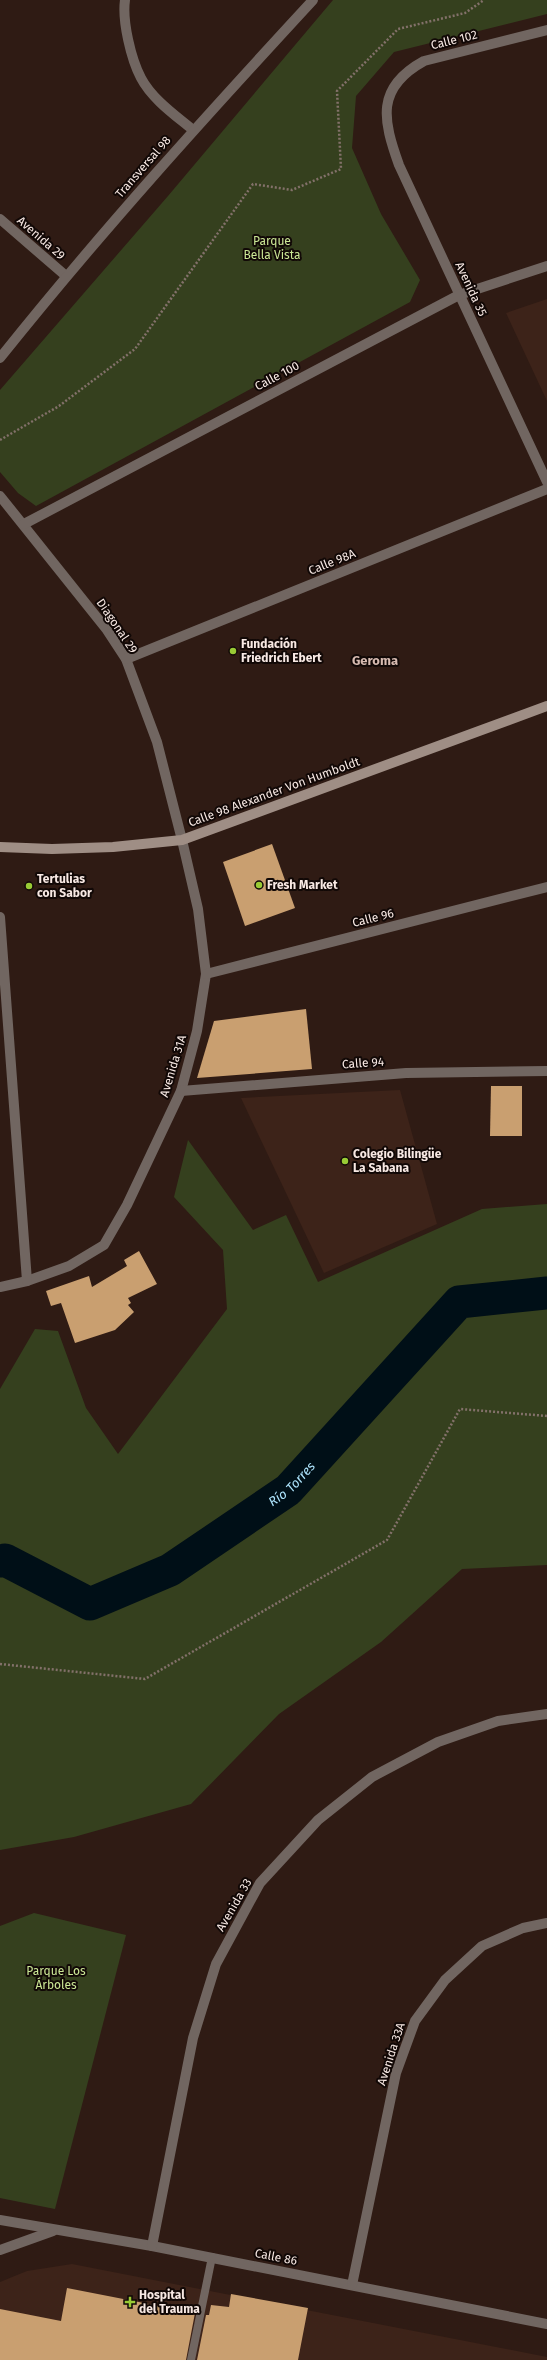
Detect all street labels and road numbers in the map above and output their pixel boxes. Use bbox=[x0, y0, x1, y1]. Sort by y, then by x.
street label: Calle 102 bbox=[429, 27, 479, 53]
street label: Transversal 98 bbox=[112, 133, 174, 201]
street label: Avenida 29 bbox=[14, 213, 68, 263]
street label: Avenida 35 bbox=[452, 259, 490, 319]
street label: Calle 100 bbox=[252, 358, 302, 394]
street label: Calle 98A bbox=[306, 546, 358, 578]
street label: Diagonal 29 bbox=[94, 596, 140, 656]
street label: Calle 98 Alexander Von Humboldt bbox=[186, 754, 362, 830]
street label: Calle 96 bbox=[351, 906, 395, 930]
street label: Avenida 31A bbox=[157, 1033, 189, 1099]
street label: Calle 94 bbox=[341, 1055, 385, 1071]
street label: Avenida 33 bbox=[213, 1876, 255, 1934]
street label: Avenida 33A bbox=[374, 2021, 408, 2087]
street label: Calle 86 bbox=[254, 2246, 298, 2268]

